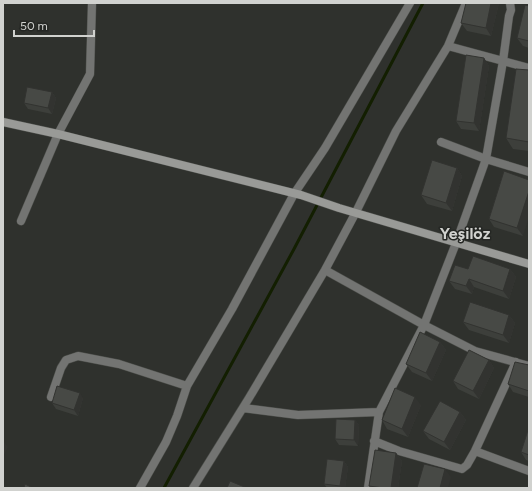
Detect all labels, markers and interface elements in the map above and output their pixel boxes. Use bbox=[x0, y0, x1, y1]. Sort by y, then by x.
scale bar bbox=[14, 12, 94, 38]
text: 50 m bbox=[20, 19, 48, 33]
district label: Yeşilöz bbox=[440, 224, 491, 243]

